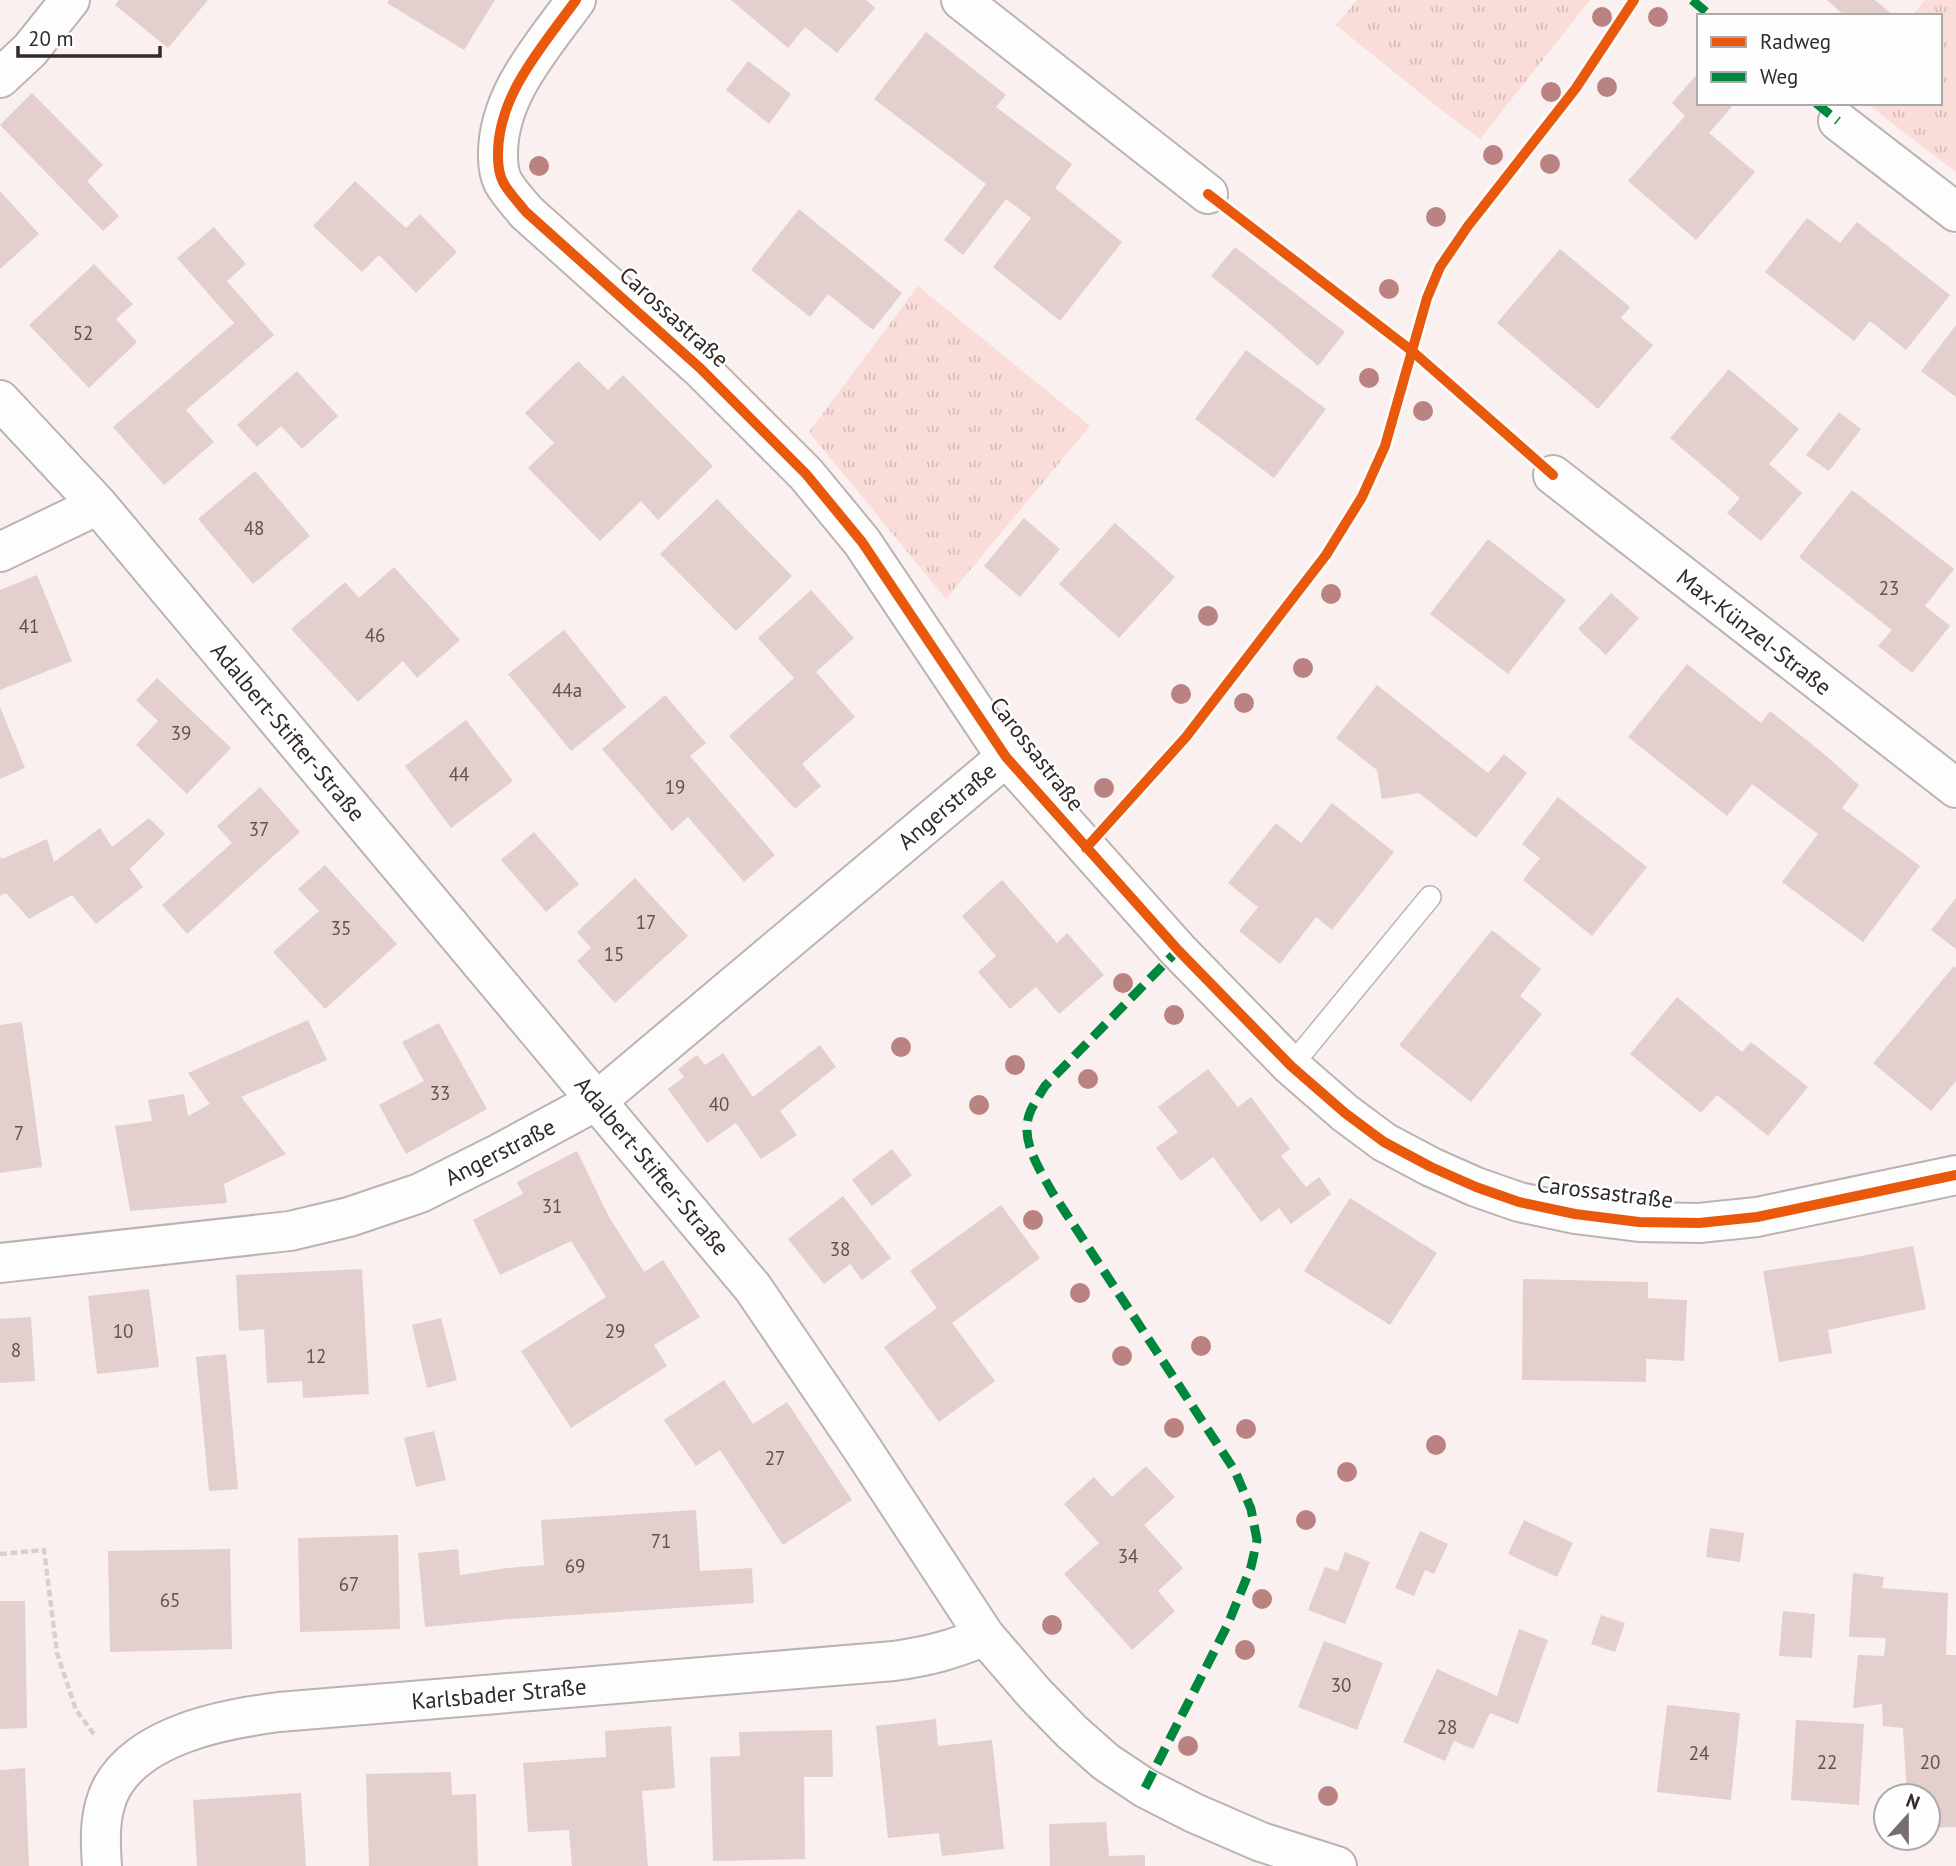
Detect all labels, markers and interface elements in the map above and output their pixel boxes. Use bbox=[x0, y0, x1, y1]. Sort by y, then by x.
scale bar bbox=[18, 14, 159, 58]
legend bbox=[1697, 14, 1942, 105]
text: 20 m bbox=[28, 25, 74, 52]
text: Radweg bbox=[1760, 28, 1831, 55]
text: Weg bbox=[1760, 63, 1798, 90]
street label: Carossastraße bbox=[614, 260, 735, 373]
house number: 52 bbox=[73, 321, 93, 345]
house number: 48 bbox=[244, 516, 264, 540]
street label: Max-Künzel-Straße bbox=[1671, 562, 1838, 701]
house number: 23 bbox=[1879, 576, 1899, 600]
house number: 41 bbox=[19, 614, 39, 638]
house number: 46 bbox=[365, 623, 385, 647]
street label: Adalbert-Stifter-Straße bbox=[205, 636, 372, 827]
house number: 44a bbox=[552, 678, 582, 702]
street label: Carossastraße bbox=[984, 691, 1091, 817]
house number: 39 bbox=[171, 721, 191, 745]
street label: Angerstraße bbox=[891, 756, 1002, 855]
house number: 44 bbox=[449, 762, 469, 786]
house number: 19 bbox=[665, 775, 685, 799]
house number: 37 bbox=[249, 817, 269, 841]
house number: 17 bbox=[636, 910, 656, 934]
house number: 35 bbox=[331, 916, 351, 940]
house number: 15 bbox=[604, 942, 624, 966]
street label: Adalbert-Stifter-Straße bbox=[569, 1070, 736, 1261]
house number: 33 bbox=[430, 1081, 450, 1105]
house number: 40 bbox=[709, 1092, 729, 1116]
street label: Angerstraße bbox=[440, 1111, 560, 1192]
house number: 7 bbox=[14, 1121, 24, 1145]
street label: Carossastraße bbox=[1535, 1169, 1675, 1214]
house number: 31 bbox=[542, 1194, 562, 1218]
house number: 38 bbox=[830, 1237, 850, 1261]
house number: 10 bbox=[113, 1319, 133, 1343]
house number: 29 bbox=[605, 1319, 625, 1343]
house number: 8 bbox=[11, 1338, 21, 1362]
house number: 12 bbox=[306, 1344, 326, 1368]
house number: 27 bbox=[765, 1446, 785, 1470]
house number: 71 bbox=[651, 1529, 671, 1553]
house number: 34 bbox=[1118, 1544, 1138, 1568]
house number: 69 bbox=[565, 1554, 585, 1578]
house number: 67 bbox=[339, 1572, 359, 1596]
house number: 65 bbox=[160, 1588, 180, 1612]
street label: Karlsbader Straße bbox=[410, 1671, 588, 1716]
house number: 30 bbox=[1331, 1673, 1351, 1697]
house number: 28 bbox=[1437, 1715, 1457, 1739]
house number: 24 bbox=[1689, 1741, 1709, 1765]
house number: 22 bbox=[1817, 1750, 1837, 1774]
house number: 20 bbox=[1920, 1750, 1940, 1774]
north arrow bbox=[1872, 1782, 1942, 1852]
text: N bbox=[1903, 1788, 1923, 1815]

